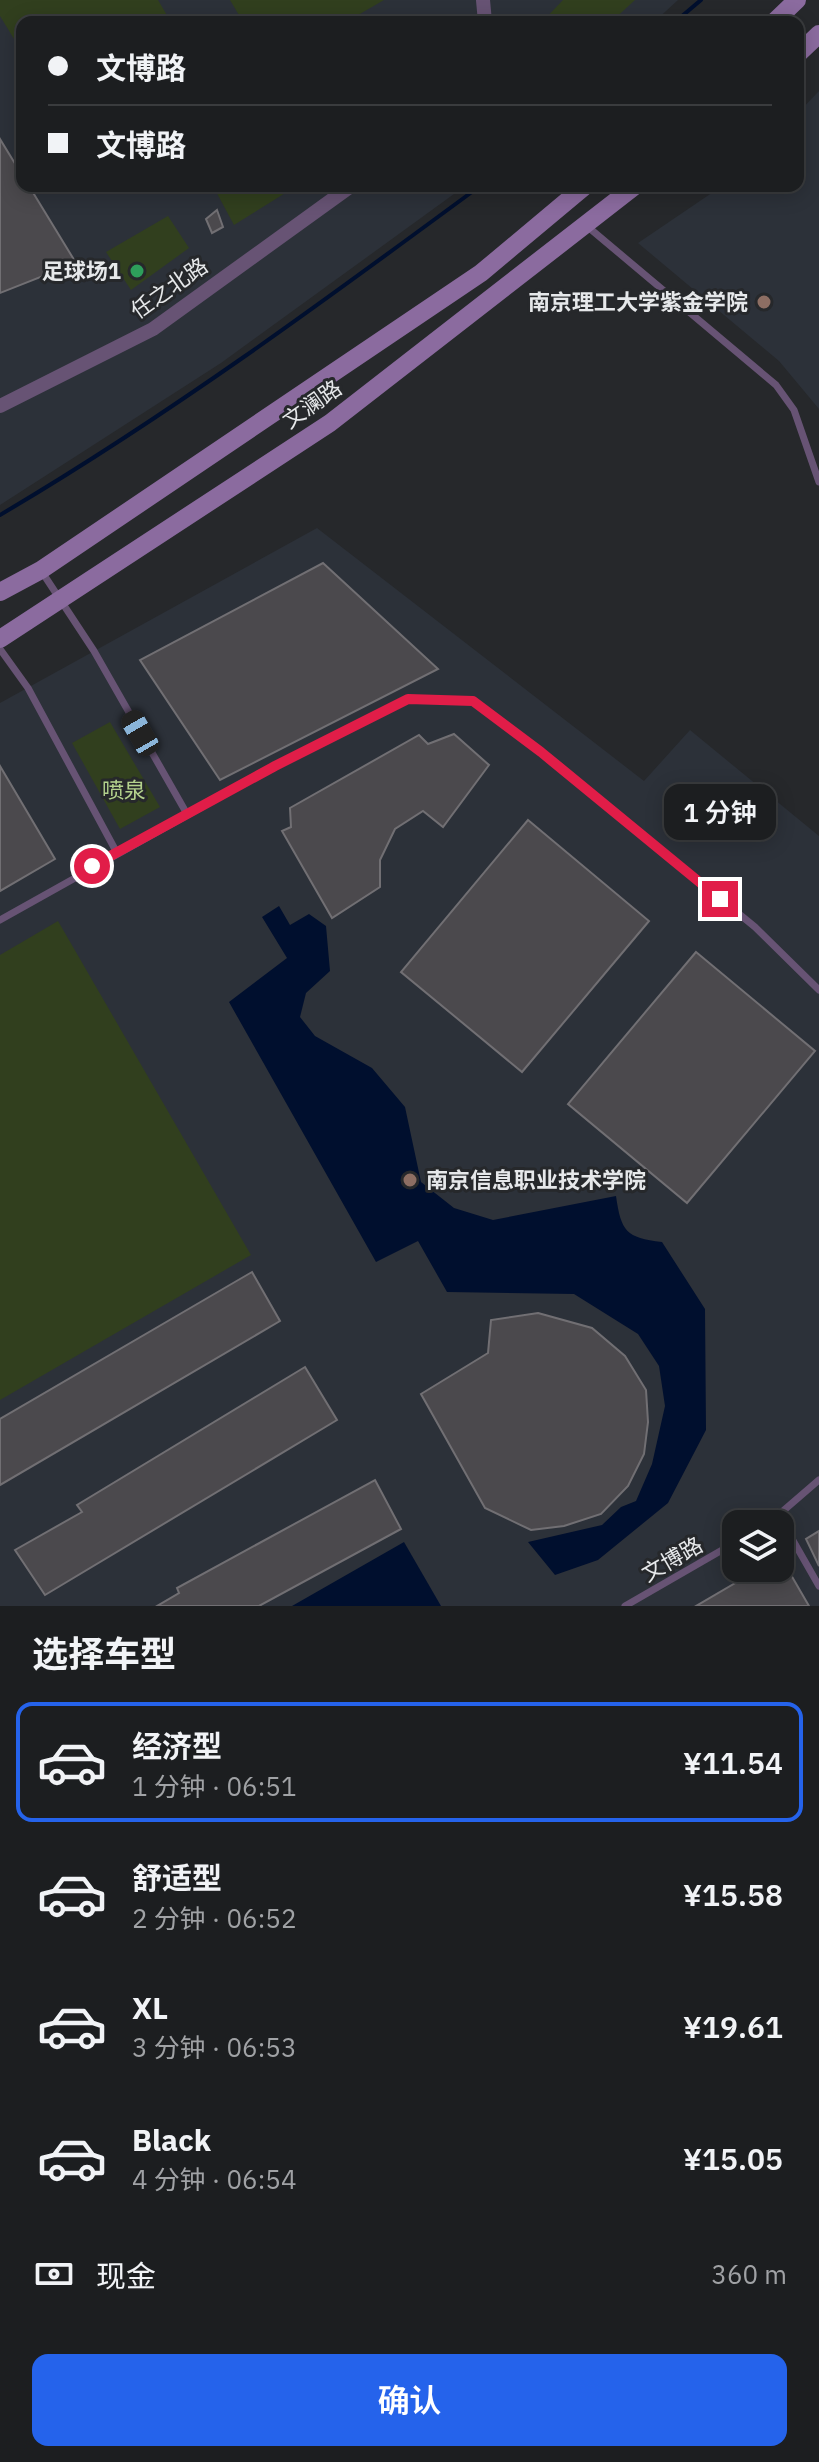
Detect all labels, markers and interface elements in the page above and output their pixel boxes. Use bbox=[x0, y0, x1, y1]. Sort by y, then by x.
text: 文博路 bbox=[96, 48, 186, 87]
text: 文博路 bbox=[96, 125, 186, 164]
street label: 任之北路 bbox=[124, 250, 213, 325]
place label: 足球场1 bbox=[42, 256, 121, 285]
marker: 足球场1 bbox=[128, 262, 146, 280]
place label: 南京理工大学紫金学院 bbox=[528, 287, 748, 316]
marker: 南京理工大学紫金学院 bbox=[755, 293, 773, 311]
street label: 文澜路 bbox=[276, 373, 347, 434]
car bbox=[118, 706, 162, 760]
park label: 喷泉 bbox=[102, 775, 146, 804]
callout: 1 分钟 bbox=[664, 783, 776, 839]
text: 1 分钟 bbox=[683, 795, 757, 829]
route start bbox=[74, 848, 110, 884]
route end bbox=[702, 881, 738, 917]
place label: 南京信息职业技术学院 bbox=[426, 1165, 646, 1194]
marker: 南京信息职业技术学院 bbox=[401, 1171, 419, 1189]
map controls bbox=[722, 1510, 794, 1582]
button: layers bbox=[722, 1510, 794, 1582]
street label: 文博路 bbox=[636, 1530, 708, 1588]
text: 选择车型 bbox=[32, 1630, 176, 1677]
icon: car bbox=[36, 1726, 108, 1798]
text: 经济型 bbox=[132, 1726, 222, 1765]
text: ¥11.54 bbox=[683, 1743, 783, 1782]
text: 1 分钟 · 06:51 bbox=[132, 1769, 296, 1803]
icon: car bbox=[36, 1858, 108, 1930]
text: 舒适型 bbox=[132, 1858, 222, 1897]
text: ¥15.58 bbox=[683, 1875, 783, 1914]
text: 2 分钟 · 06:52 bbox=[132, 1901, 296, 1935]
text: XL bbox=[132, 1988, 168, 2027]
icon: car bbox=[36, 1990, 108, 2062]
text: ¥19.61 bbox=[683, 2007, 783, 2046]
text: 3 分钟 · 06:53 bbox=[132, 2030, 296, 2064]
text: Black bbox=[132, 2120, 211, 2159]
icon: car bbox=[36, 2122, 108, 2194]
text: ¥15.05 bbox=[683, 2139, 783, 2178]
text: 4 分钟 · 06:54 bbox=[132, 2162, 296, 2196]
icon: cash bbox=[32, 2252, 76, 2296]
text: 现金 bbox=[96, 2256, 156, 2295]
text: 360 m bbox=[711, 2257, 787, 2291]
button: 确认 bbox=[32, 2354, 787, 2446]

